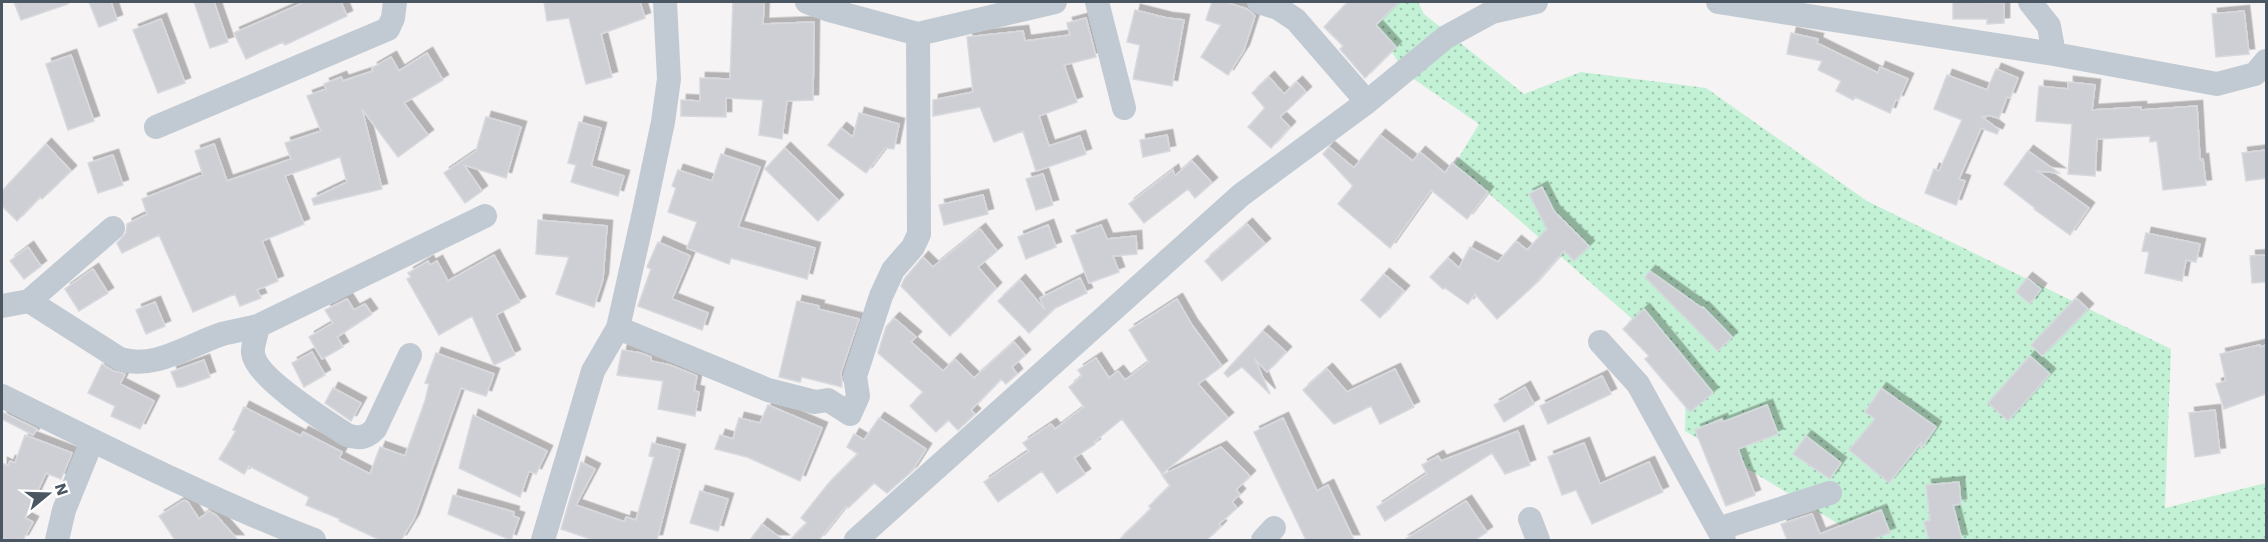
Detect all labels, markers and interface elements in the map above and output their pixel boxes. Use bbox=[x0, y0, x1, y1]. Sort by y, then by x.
north arrow bbox=[18, 464, 78, 524]
text: N bbox=[51, 481, 73, 498]

